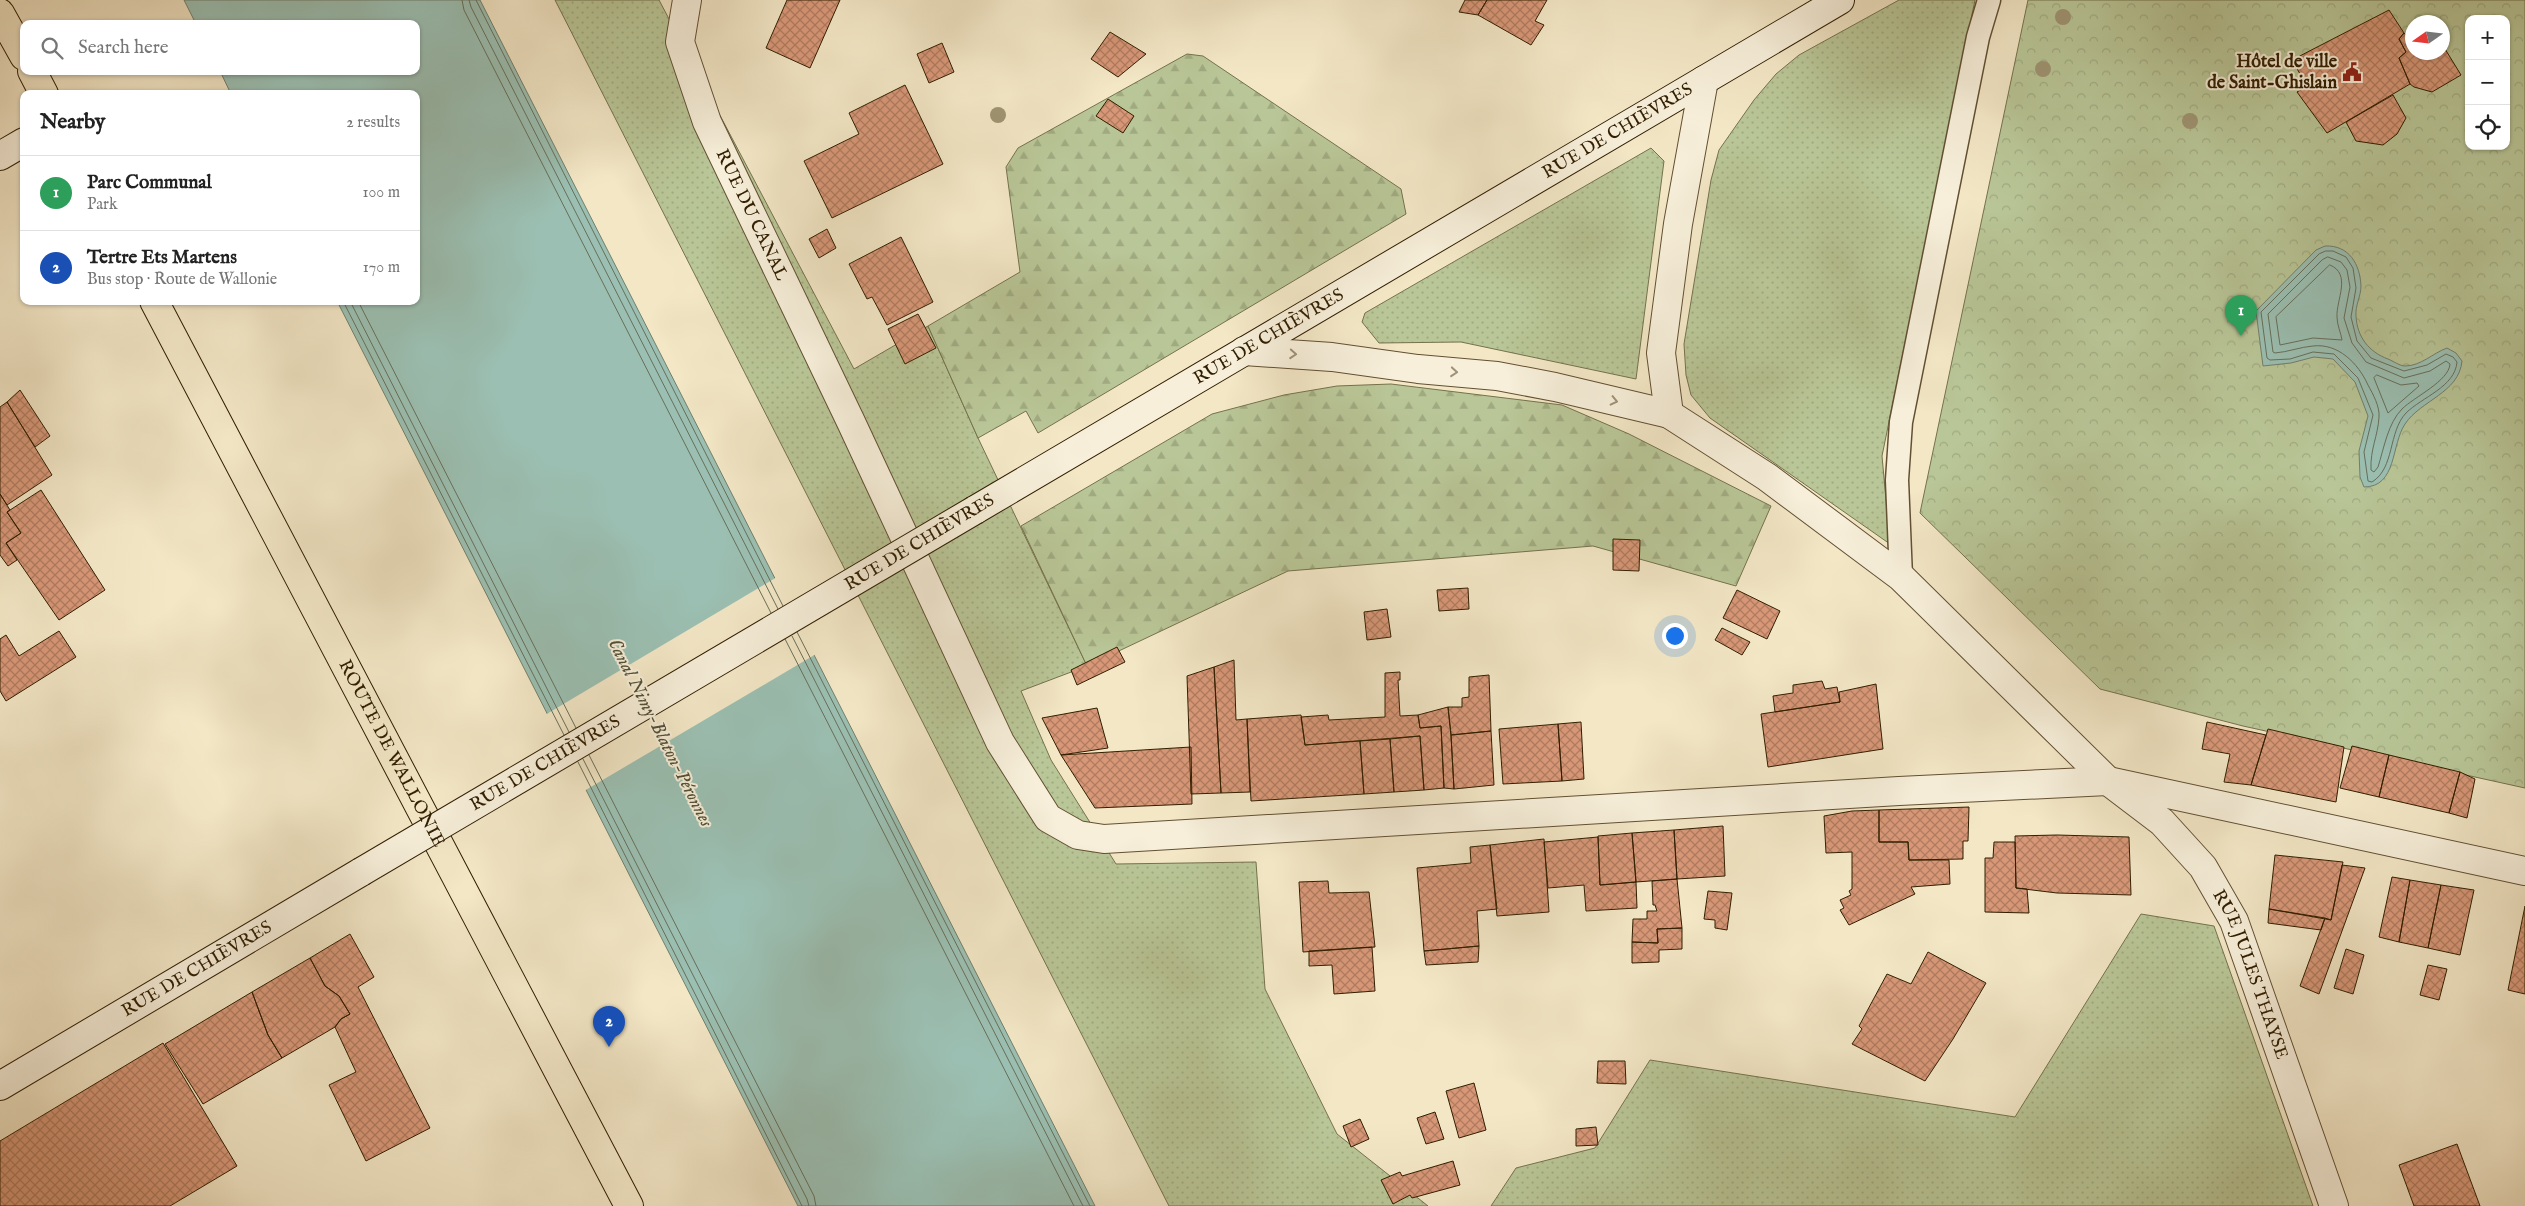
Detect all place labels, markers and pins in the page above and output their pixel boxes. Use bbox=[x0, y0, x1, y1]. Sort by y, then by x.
place label: Hôtel de ville de Saint-Ghislain bbox=[2207, 51, 2338, 95]
public building icon: Hôtel de ville de Saint-Ghislain bbox=[2341, 61, 2363, 83]
pin: 1 bbox=[2225, 295, 2257, 336]
pin: 2 bbox=[593, 1006, 625, 1047]

